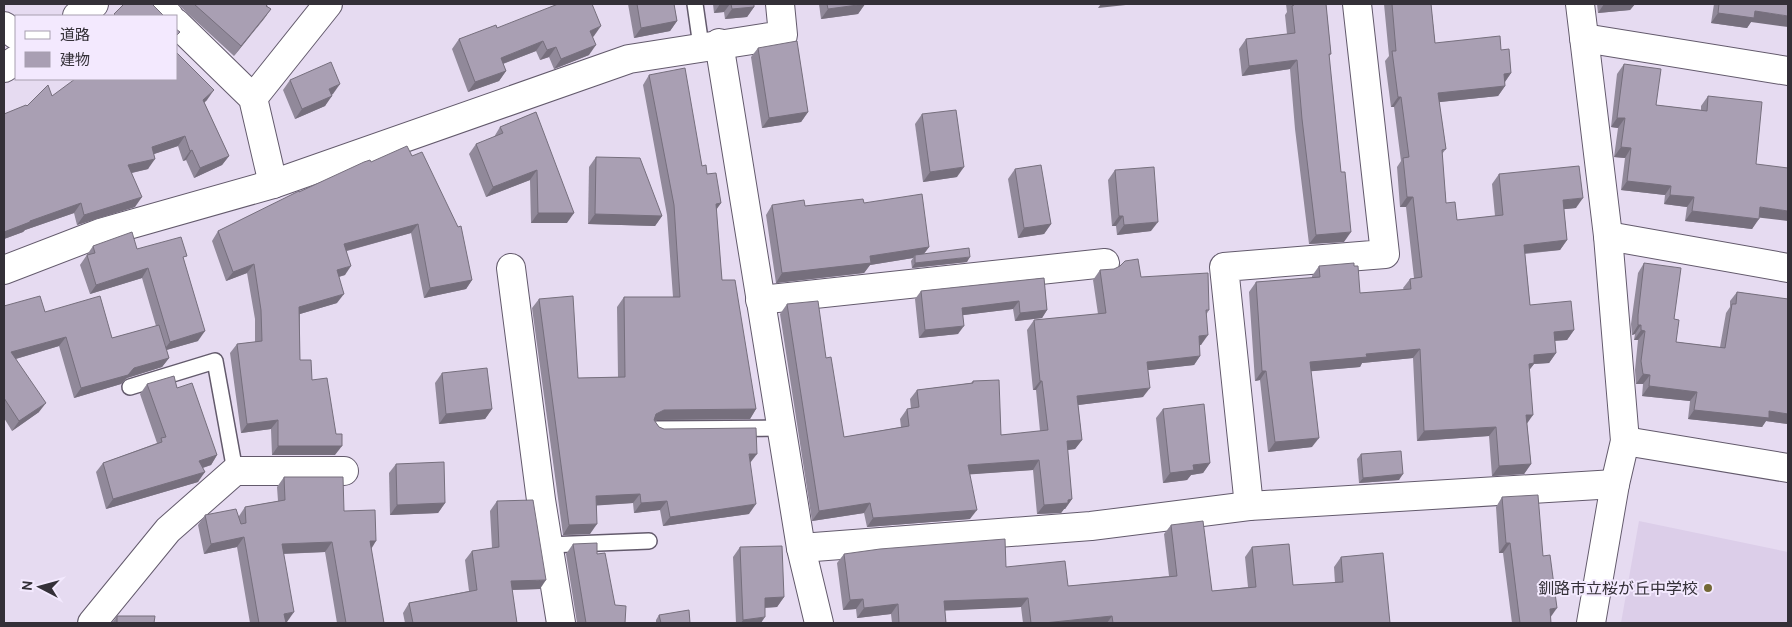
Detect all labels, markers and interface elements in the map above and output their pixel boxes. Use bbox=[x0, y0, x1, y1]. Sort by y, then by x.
legend bbox=[15, 15, 178, 80]
text: 道路 bbox=[60, 26, 90, 44]
text: 建物 bbox=[60, 51, 90, 69]
north arrow bbox=[15, 562, 65, 612]
place label: 釧路市立桜が丘中学校 bbox=[1538, 579, 1698, 598]
text: N bbox=[18, 580, 37, 592]
marker: 釧路市立桜が丘中学校 bbox=[1702, 582, 1714, 594]

